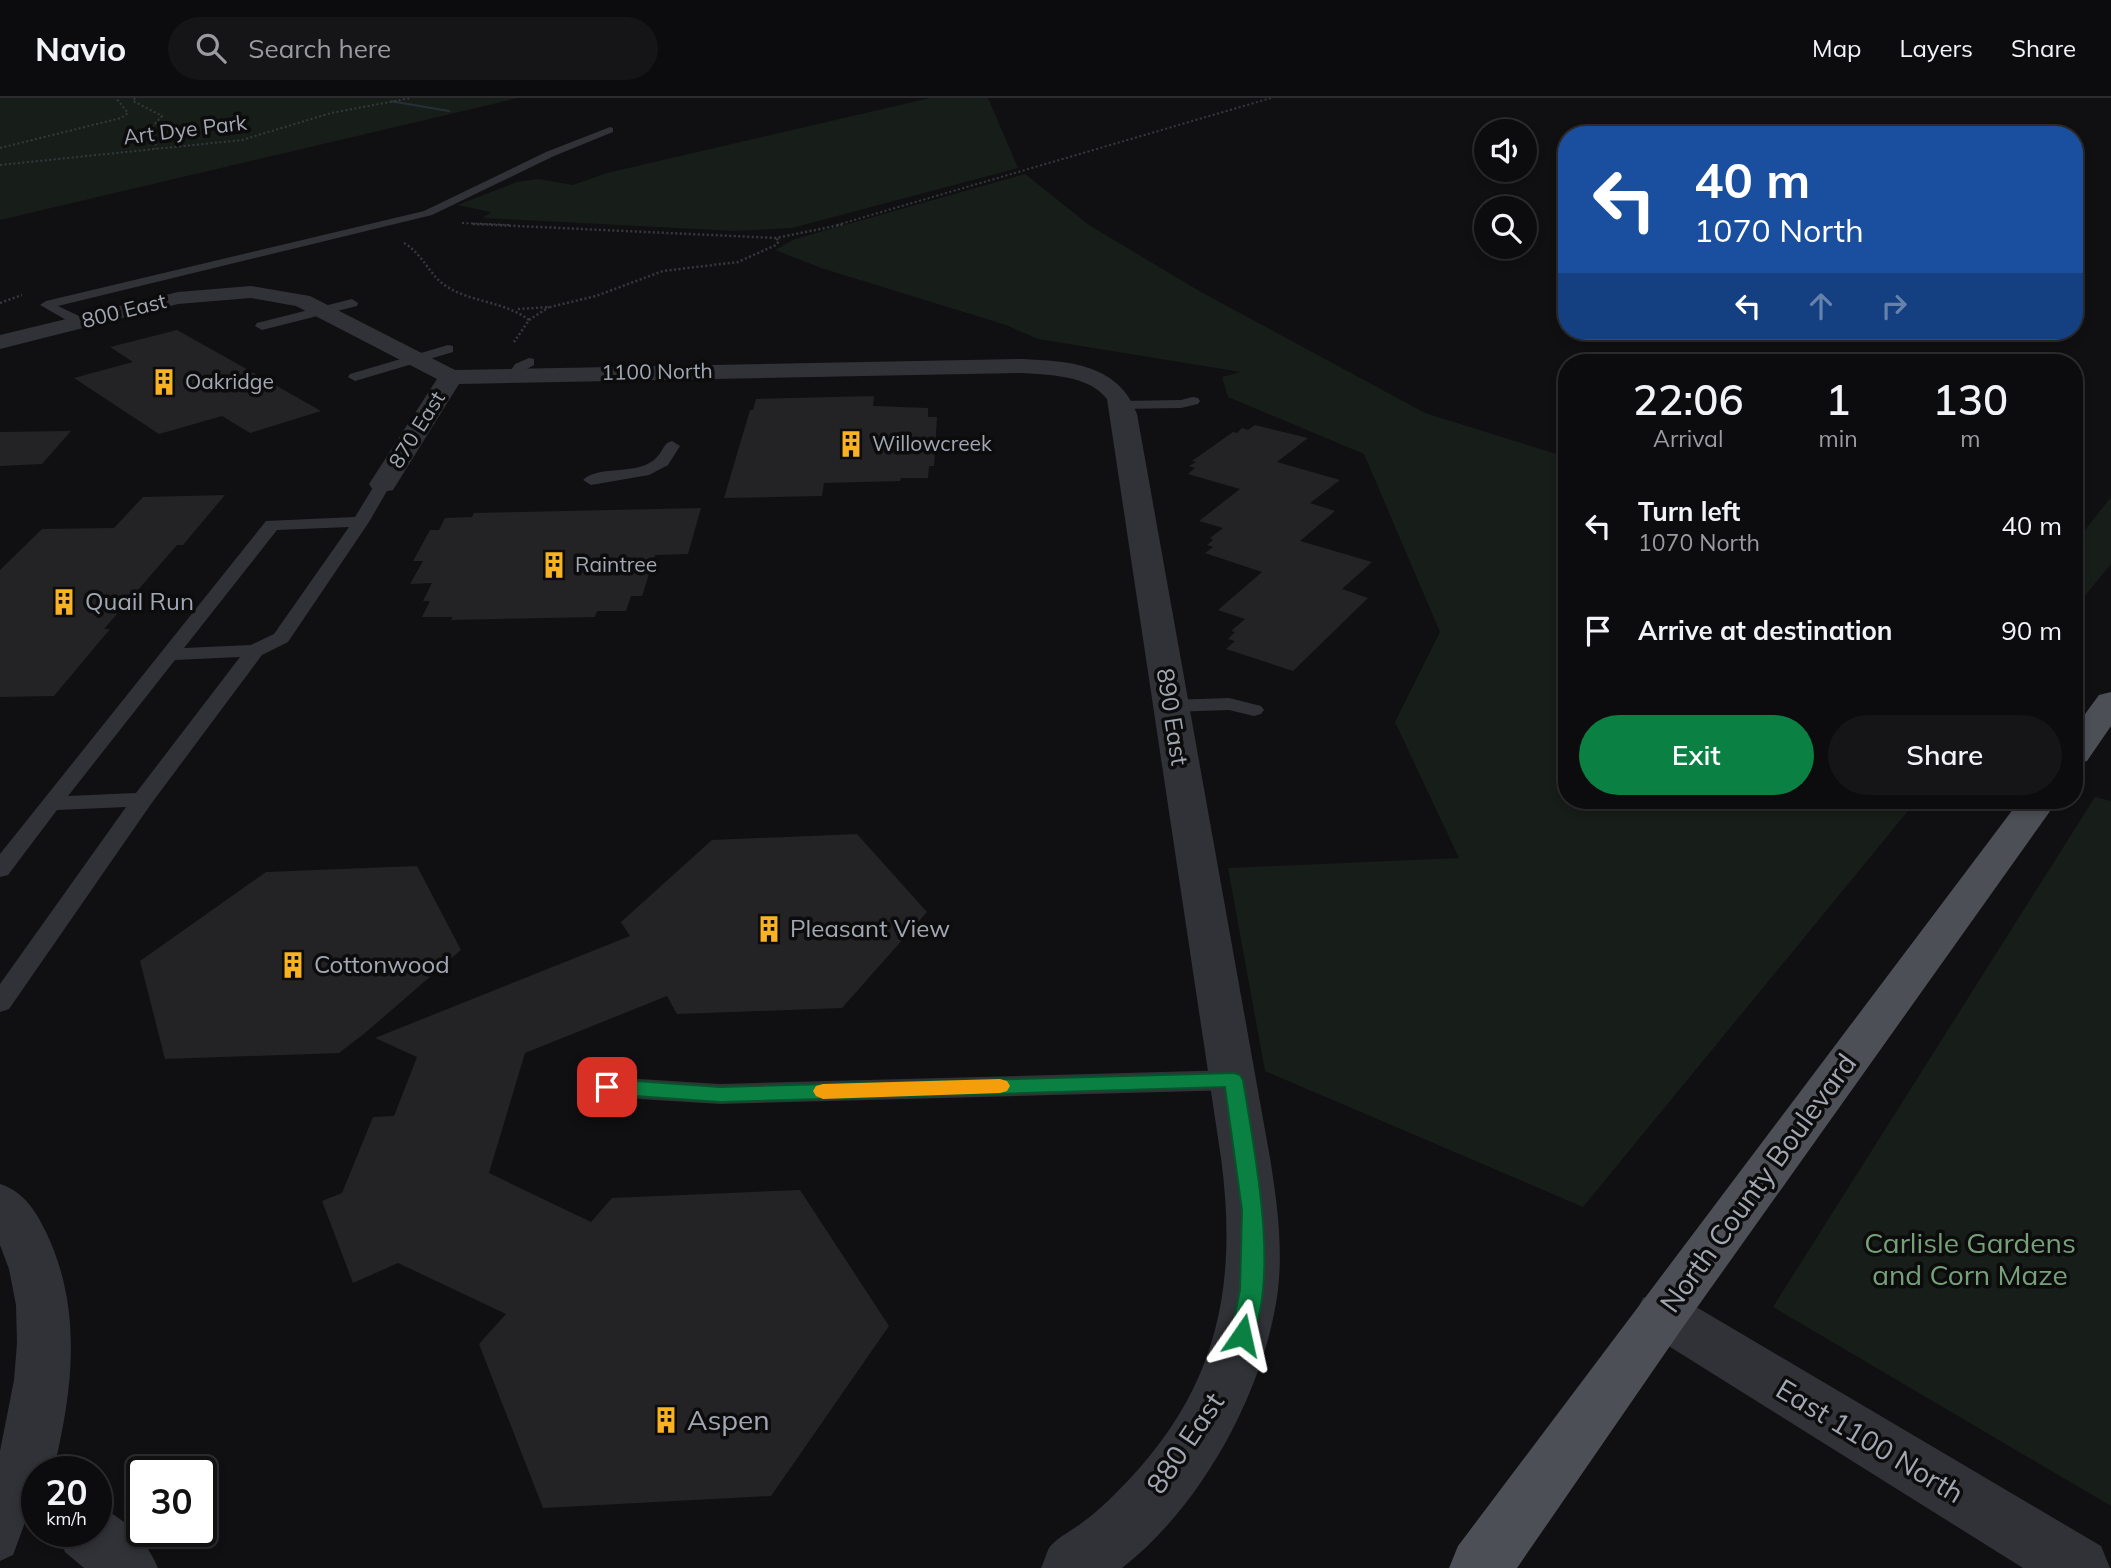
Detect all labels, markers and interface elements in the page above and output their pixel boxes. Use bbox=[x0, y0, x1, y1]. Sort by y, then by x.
search box bbox=[168, 17, 658, 80]
text: Navio bbox=[35, 28, 126, 69]
icon: search bbox=[192, 29, 230, 67]
text: Search here bbox=[248, 32, 391, 65]
text: Map bbox=[1812, 33, 1861, 63]
text: Layers bbox=[1899, 33, 1973, 63]
text: Share bbox=[2011, 33, 2076, 63]
street label: Art Dye Park bbox=[122, 109, 248, 149]
map controls bbox=[1474, 119, 1537, 259]
button: sound bbox=[1474, 119, 1537, 182]
text: 40 m bbox=[1694, 149, 1810, 210]
icon: left bbox=[1579, 154, 1670, 245]
button: search bbox=[1474, 196, 1537, 259]
text: 1070 North bbox=[1694, 210, 1864, 250]
street label: 800 East bbox=[79, 287, 168, 333]
icon: left bbox=[1729, 287, 1767, 325]
icon: ahead bbox=[1802, 287, 1840, 325]
icon: right bbox=[1875, 287, 1913, 325]
street label: 1100 North bbox=[601, 357, 713, 385]
building icon: Oakridge bbox=[149, 367, 179, 397]
place label: Oakridge bbox=[185, 368, 274, 394]
text: 22:06 bbox=[1633, 373, 1744, 426]
text: 1 bbox=[1825, 373, 1851, 426]
text: 130 bbox=[1933, 373, 2008, 426]
street label: 870 East bbox=[382, 386, 450, 473]
text: Arrival bbox=[1653, 424, 1723, 453]
text: min bbox=[1818, 424, 1858, 453]
text: m bbox=[1960, 424, 1980, 453]
building icon: Willowcreek bbox=[836, 429, 866, 459]
place label: Willowcreek bbox=[872, 430, 992, 456]
text: Turn left bbox=[1638, 495, 1740, 528]
icon: left bbox=[1579, 507, 1617, 545]
text: 40 m bbox=[2001, 509, 2062, 542]
text: 1070 North bbox=[1638, 528, 1760, 557]
building icon: Raintree bbox=[539, 550, 569, 580]
place label: Raintree bbox=[575, 551, 657, 577]
place label: Quail Run bbox=[85, 586, 194, 616]
building icon: Quail Run bbox=[49, 587, 79, 617]
icon: arrive bbox=[1579, 612, 1617, 650]
text: Arrive at destination bbox=[1638, 614, 1893, 647]
text: 90 m bbox=[2001, 614, 2062, 647]
street label: 890 East bbox=[1151, 666, 1195, 768]
button: Exit bbox=[1579, 715, 1814, 795]
button: Share bbox=[1828, 715, 2062, 795]
place label: Pleasant View bbox=[790, 913, 950, 943]
building icon: Pleasant View bbox=[754, 914, 784, 944]
place label: Cottonwood bbox=[314, 949, 450, 979]
building icon: Cottonwood bbox=[278, 950, 308, 980]
street label: North County Boulevard bbox=[1652, 1047, 1863, 1319]
pin bbox=[577, 1057, 637, 1117]
icon: arrive bbox=[588, 1068, 626, 1106]
park label: Carlisle Gardens and Corn Maze bbox=[1864, 1225, 2076, 1292]
position arrow bbox=[1205, 1298, 1279, 1372]
street label: East 1100 North bbox=[1770, 1371, 1970, 1510]
street label: 880 East bbox=[1138, 1385, 1231, 1500]
place label: Aspen bbox=[687, 1402, 770, 1437]
building icon: Aspen bbox=[651, 1405, 681, 1435]
speed limit sign: 30 bbox=[126, 1456, 217, 1547]
text: 20 bbox=[45, 1470, 88, 1514]
text: km/h bbox=[46, 1507, 87, 1530]

